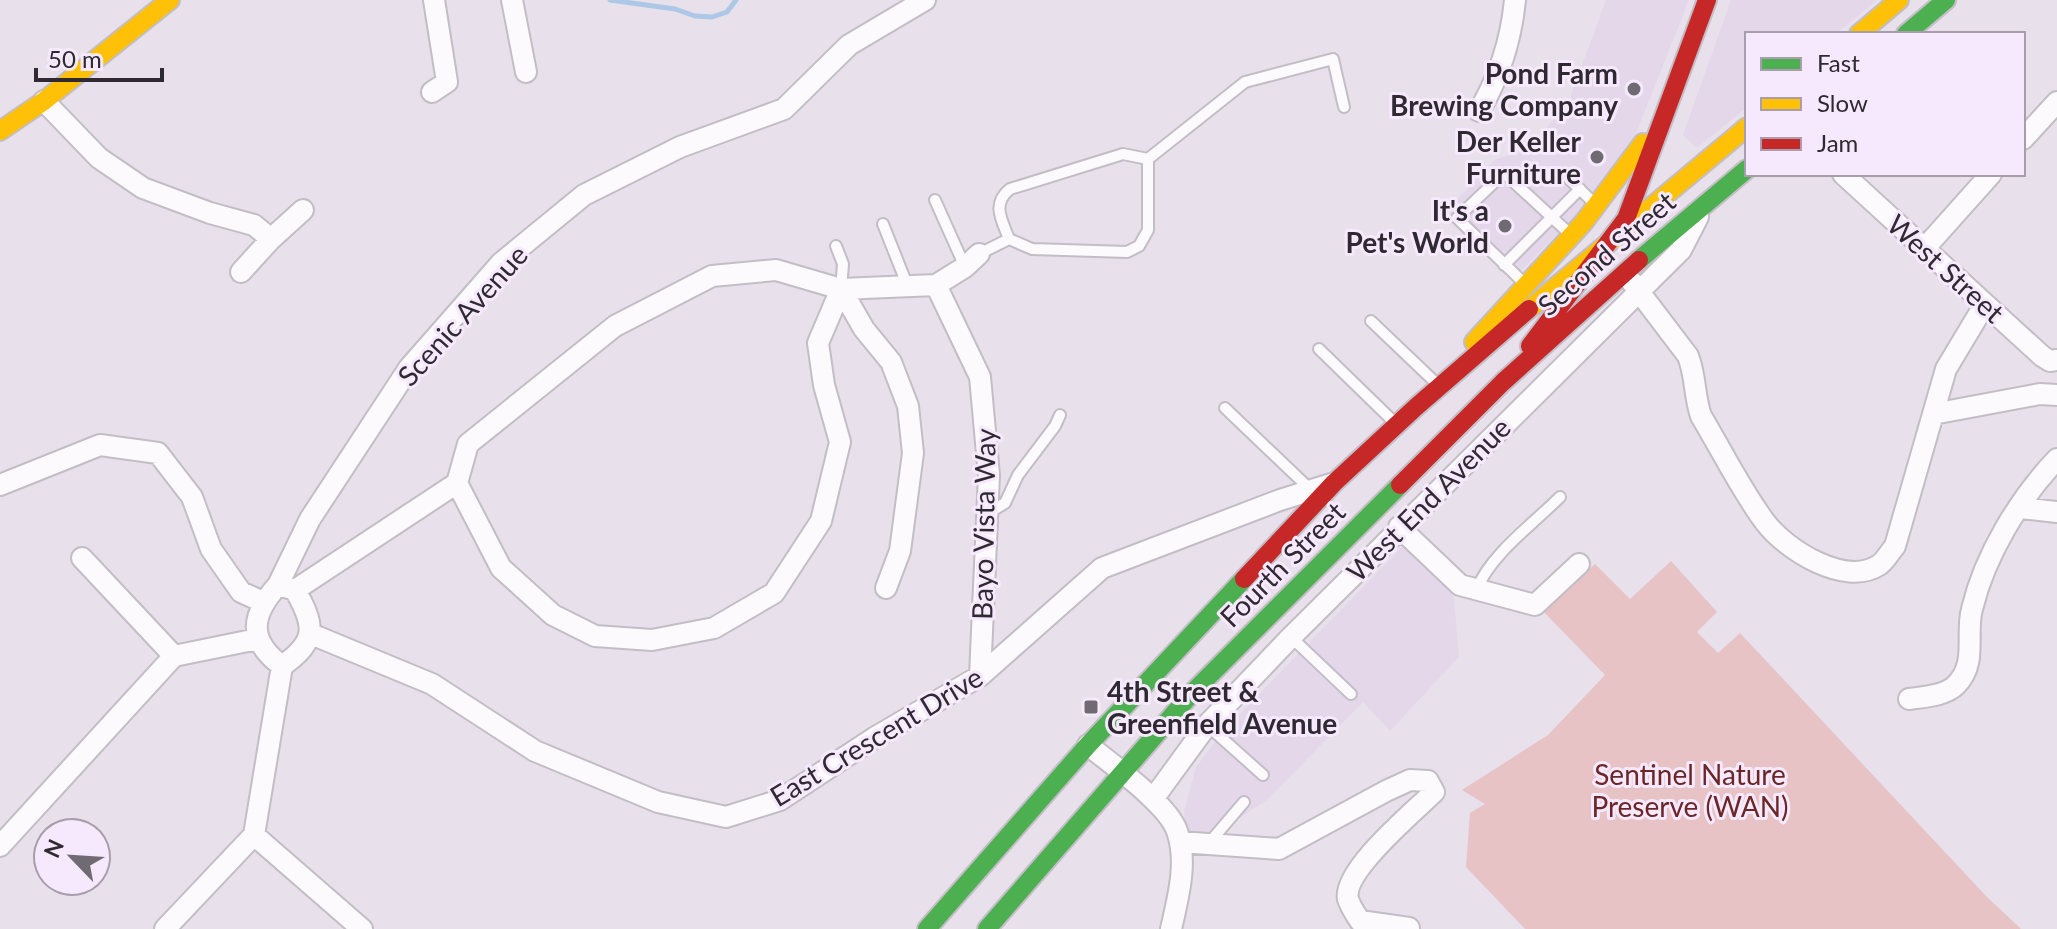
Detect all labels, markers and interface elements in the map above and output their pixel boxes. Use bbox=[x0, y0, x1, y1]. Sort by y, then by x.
scale bar bbox=[36, 32, 162, 82]
legend bbox=[1745, 32, 2025, 176]
text: 50 m bbox=[48, 44, 102, 73]
text: Fast bbox=[1817, 48, 1860, 77]
place label: Pond Farm Brewing Company bbox=[1390, 56, 1618, 122]
marker: Pond Farm Brewing Company bbox=[1625, 80, 1643, 98]
text: Slow bbox=[1817, 88, 1868, 117]
place label: Der Keller Furniture bbox=[1456, 124, 1582, 190]
text: Jam bbox=[1817, 128, 1858, 157]
marker: Der Keller Furniture bbox=[1588, 148, 1606, 166]
street label: Second Street bbox=[1530, 184, 1682, 322]
place label: It's a Pet's World bbox=[1346, 193, 1489, 259]
street label: West Street bbox=[1881, 207, 2011, 329]
marker: It's a Pet's World bbox=[1496, 217, 1514, 235]
street label: Scenic Avenue bbox=[390, 238, 534, 392]
street label: West End Avenue bbox=[1339, 410, 1517, 588]
street label: Bayo Vista Way bbox=[964, 427, 1002, 620]
street label: Fourth Street bbox=[1212, 494, 1352, 634]
street label: East Crescent Drive bbox=[764, 659, 988, 813]
place label: 4th Street & Greenfield Avenue bbox=[1107, 674, 1337, 740]
marker: 4th Street & Greenfield Avenue bbox=[1082, 698, 1100, 716]
park label: Sentinel Nature Preserve (WAN) bbox=[1591, 757, 1789, 823]
north arrow bbox=[32, 817, 112, 897]
text: N bbox=[38, 835, 69, 862]

